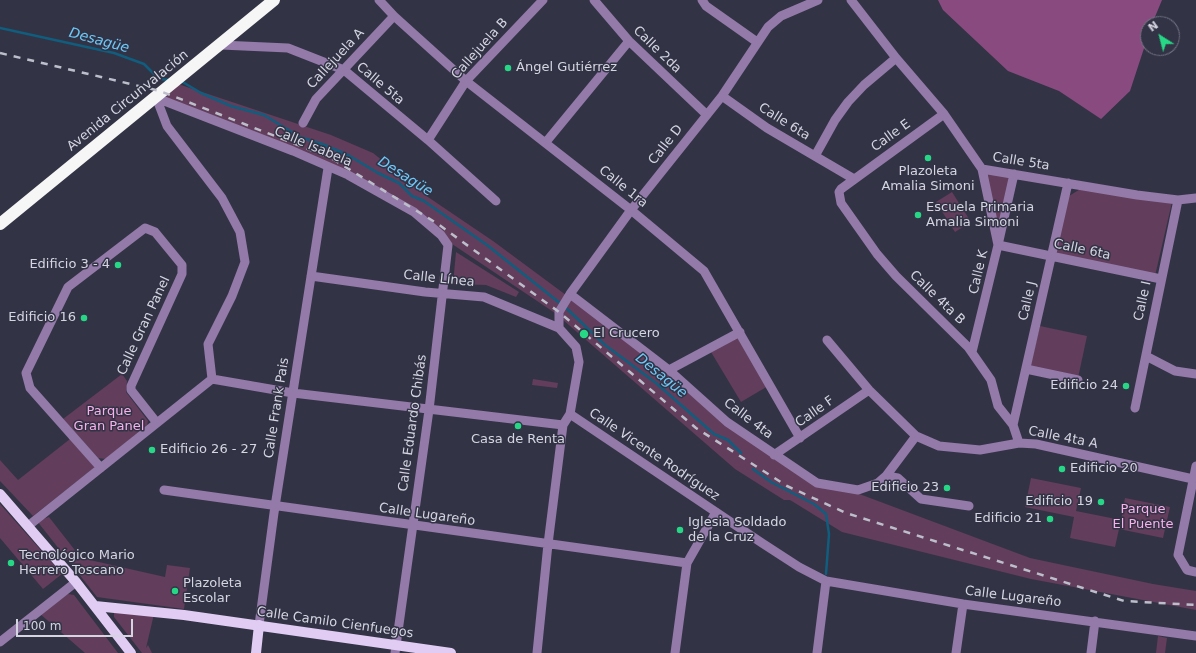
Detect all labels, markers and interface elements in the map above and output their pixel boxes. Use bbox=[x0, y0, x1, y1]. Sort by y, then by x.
street label: Callejuela B bbox=[449, 15, 511, 83]
north arrow bbox=[1140, 16, 1180, 56]
text: N bbox=[1146, 19, 1161, 35]
street label: Calle 2da bbox=[630, 23, 684, 77]
water label: Desagüe bbox=[67, 25, 131, 57]
street label: Callejuela A bbox=[304, 26, 368, 92]
street label: Avenida Circunvalación bbox=[64, 47, 192, 155]
street label: Calle 5ta bbox=[353, 59, 407, 109]
place label: Ángel Gutiérrez bbox=[516, 60, 617, 76]
marker: Ángel Gutiérrez bbox=[503, 63, 513, 73]
street label: Calle 6ta bbox=[755, 100, 813, 144]
street label: Calle E bbox=[868, 117, 914, 155]
street label: Calle D bbox=[646, 122, 686, 168]
street label: Calle Isabela bbox=[272, 124, 354, 170]
street label: Calle 5ta bbox=[991, 150, 1051, 174]
marker: Plazoleta Amalia Simoni bbox=[923, 153, 933, 163]
water label: Desagüe bbox=[374, 154, 436, 200]
street label: Calle 1ra bbox=[596, 163, 650, 211]
place label: Plazoleta Amalia Simoni bbox=[881, 164, 975, 195]
place label: Escuela Primaria Amalia Simoni bbox=[926, 200, 1034, 231]
marker: Escuela Primaria Amalia Simoni bbox=[913, 210, 923, 220]
street label: Calle 6ta bbox=[1052, 236, 1112, 264]
street label: Calle K bbox=[966, 248, 992, 296]
place label: Edificio 3 - 4 bbox=[29, 257, 110, 273]
marker: Edificio 3 - 4 bbox=[113, 260, 123, 270]
street label: Calle Línea bbox=[403, 268, 475, 290]
street label: Calle 4ta B bbox=[906, 268, 968, 328]
street label: Calle Gran Panel bbox=[114, 274, 174, 378]
street label: Calle J bbox=[1016, 280, 1040, 322]
street label: Calle I bbox=[1131, 280, 1155, 322]
place label: Edificio 16 bbox=[8, 310, 76, 326]
marker: Edificio 16 bbox=[79, 313, 89, 323]
place label: El Crucero bbox=[593, 326, 660, 342]
marker: El Crucero bbox=[578, 328, 590, 340]
water label: Desagüe bbox=[632, 350, 690, 402]
street label: Calle Eduardo Chibás bbox=[396, 353, 430, 493]
street label: Calle Frank Pais bbox=[261, 357, 293, 459]
place label: Edificio 24 bbox=[1050, 378, 1118, 394]
marker: Edificio 24 bbox=[1121, 381, 1131, 391]
street label: Calle F bbox=[793, 393, 837, 431]
street label: Calle 4ta bbox=[720, 395, 776, 443]
park label: Parque Gran Panel bbox=[74, 404, 144, 435]
street label: Calle Vicente Rodríguez bbox=[586, 405, 722, 505]
marker: Casa de Renta bbox=[513, 421, 523, 431]
street label: Calle 4ta A bbox=[1027, 424, 1099, 452]
place label: Casa de Renta bbox=[471, 432, 565, 448]
place label: Edificio 26 - 27 bbox=[160, 442, 257, 458]
marker: Edificio 26 - 27 bbox=[147, 445, 157, 455]
place label: Edificio 20 bbox=[1070, 461, 1138, 477]
marker: Edificio 20 bbox=[1057, 464, 1067, 474]
place label: Edificio 23 bbox=[871, 480, 939, 496]
marker: Edificio 23 bbox=[942, 483, 952, 493]
place label: Edificio 19 bbox=[1025, 494, 1093, 510]
marker: Edificio 19 bbox=[1096, 497, 1106, 507]
street label: Calle Lugareño bbox=[378, 501, 476, 529]
park label: Parque El Puente bbox=[1112, 502, 1174, 533]
place label: Edificio 21 bbox=[974, 511, 1042, 527]
marker: Edificio 21 bbox=[1045, 514, 1055, 524]
place label: Iglesia Soldado de la Cruz bbox=[688, 515, 786, 546]
marker: Iglesia Soldado de la Cruz bbox=[675, 525, 685, 535]
place label: Tecnológico Mario Herrero Toscano bbox=[19, 548, 135, 579]
marker: Tecnológico Mario Herrero Toscano bbox=[6, 558, 16, 568]
place label: Plazoleta Escolar bbox=[183, 576, 242, 607]
street label: Calle Lugareño bbox=[964, 583, 1062, 611]
marker: Plazoleta Escolar bbox=[170, 586, 180, 596]
street label: Calle Camilo Cienfuegos bbox=[256, 604, 414, 642]
scale bar bbox=[18, 611, 135, 637]
text: 100 m bbox=[23, 619, 61, 633]

